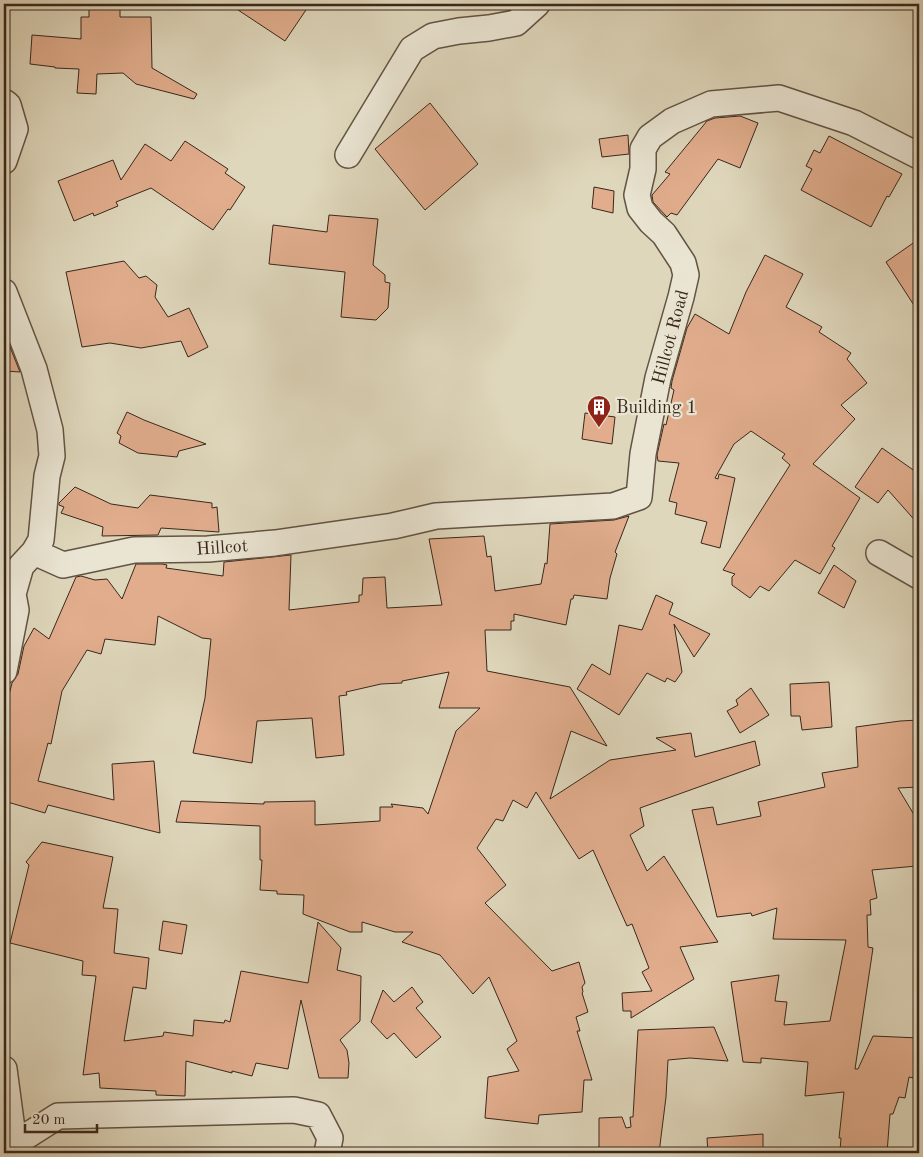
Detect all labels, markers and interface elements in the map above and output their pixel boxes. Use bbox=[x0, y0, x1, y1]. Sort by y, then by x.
street label: Hillcot Road bbox=[650, 288, 692, 386]
building icon: Building 1 bbox=[586, 394, 612, 428]
place label: Building 1 bbox=[616, 399, 697, 417]
street label: Hillcot bbox=[196, 537, 249, 559]
scale bar bbox=[25, 1102, 98, 1134]
text: 20 m bbox=[32, 1113, 66, 1128]

